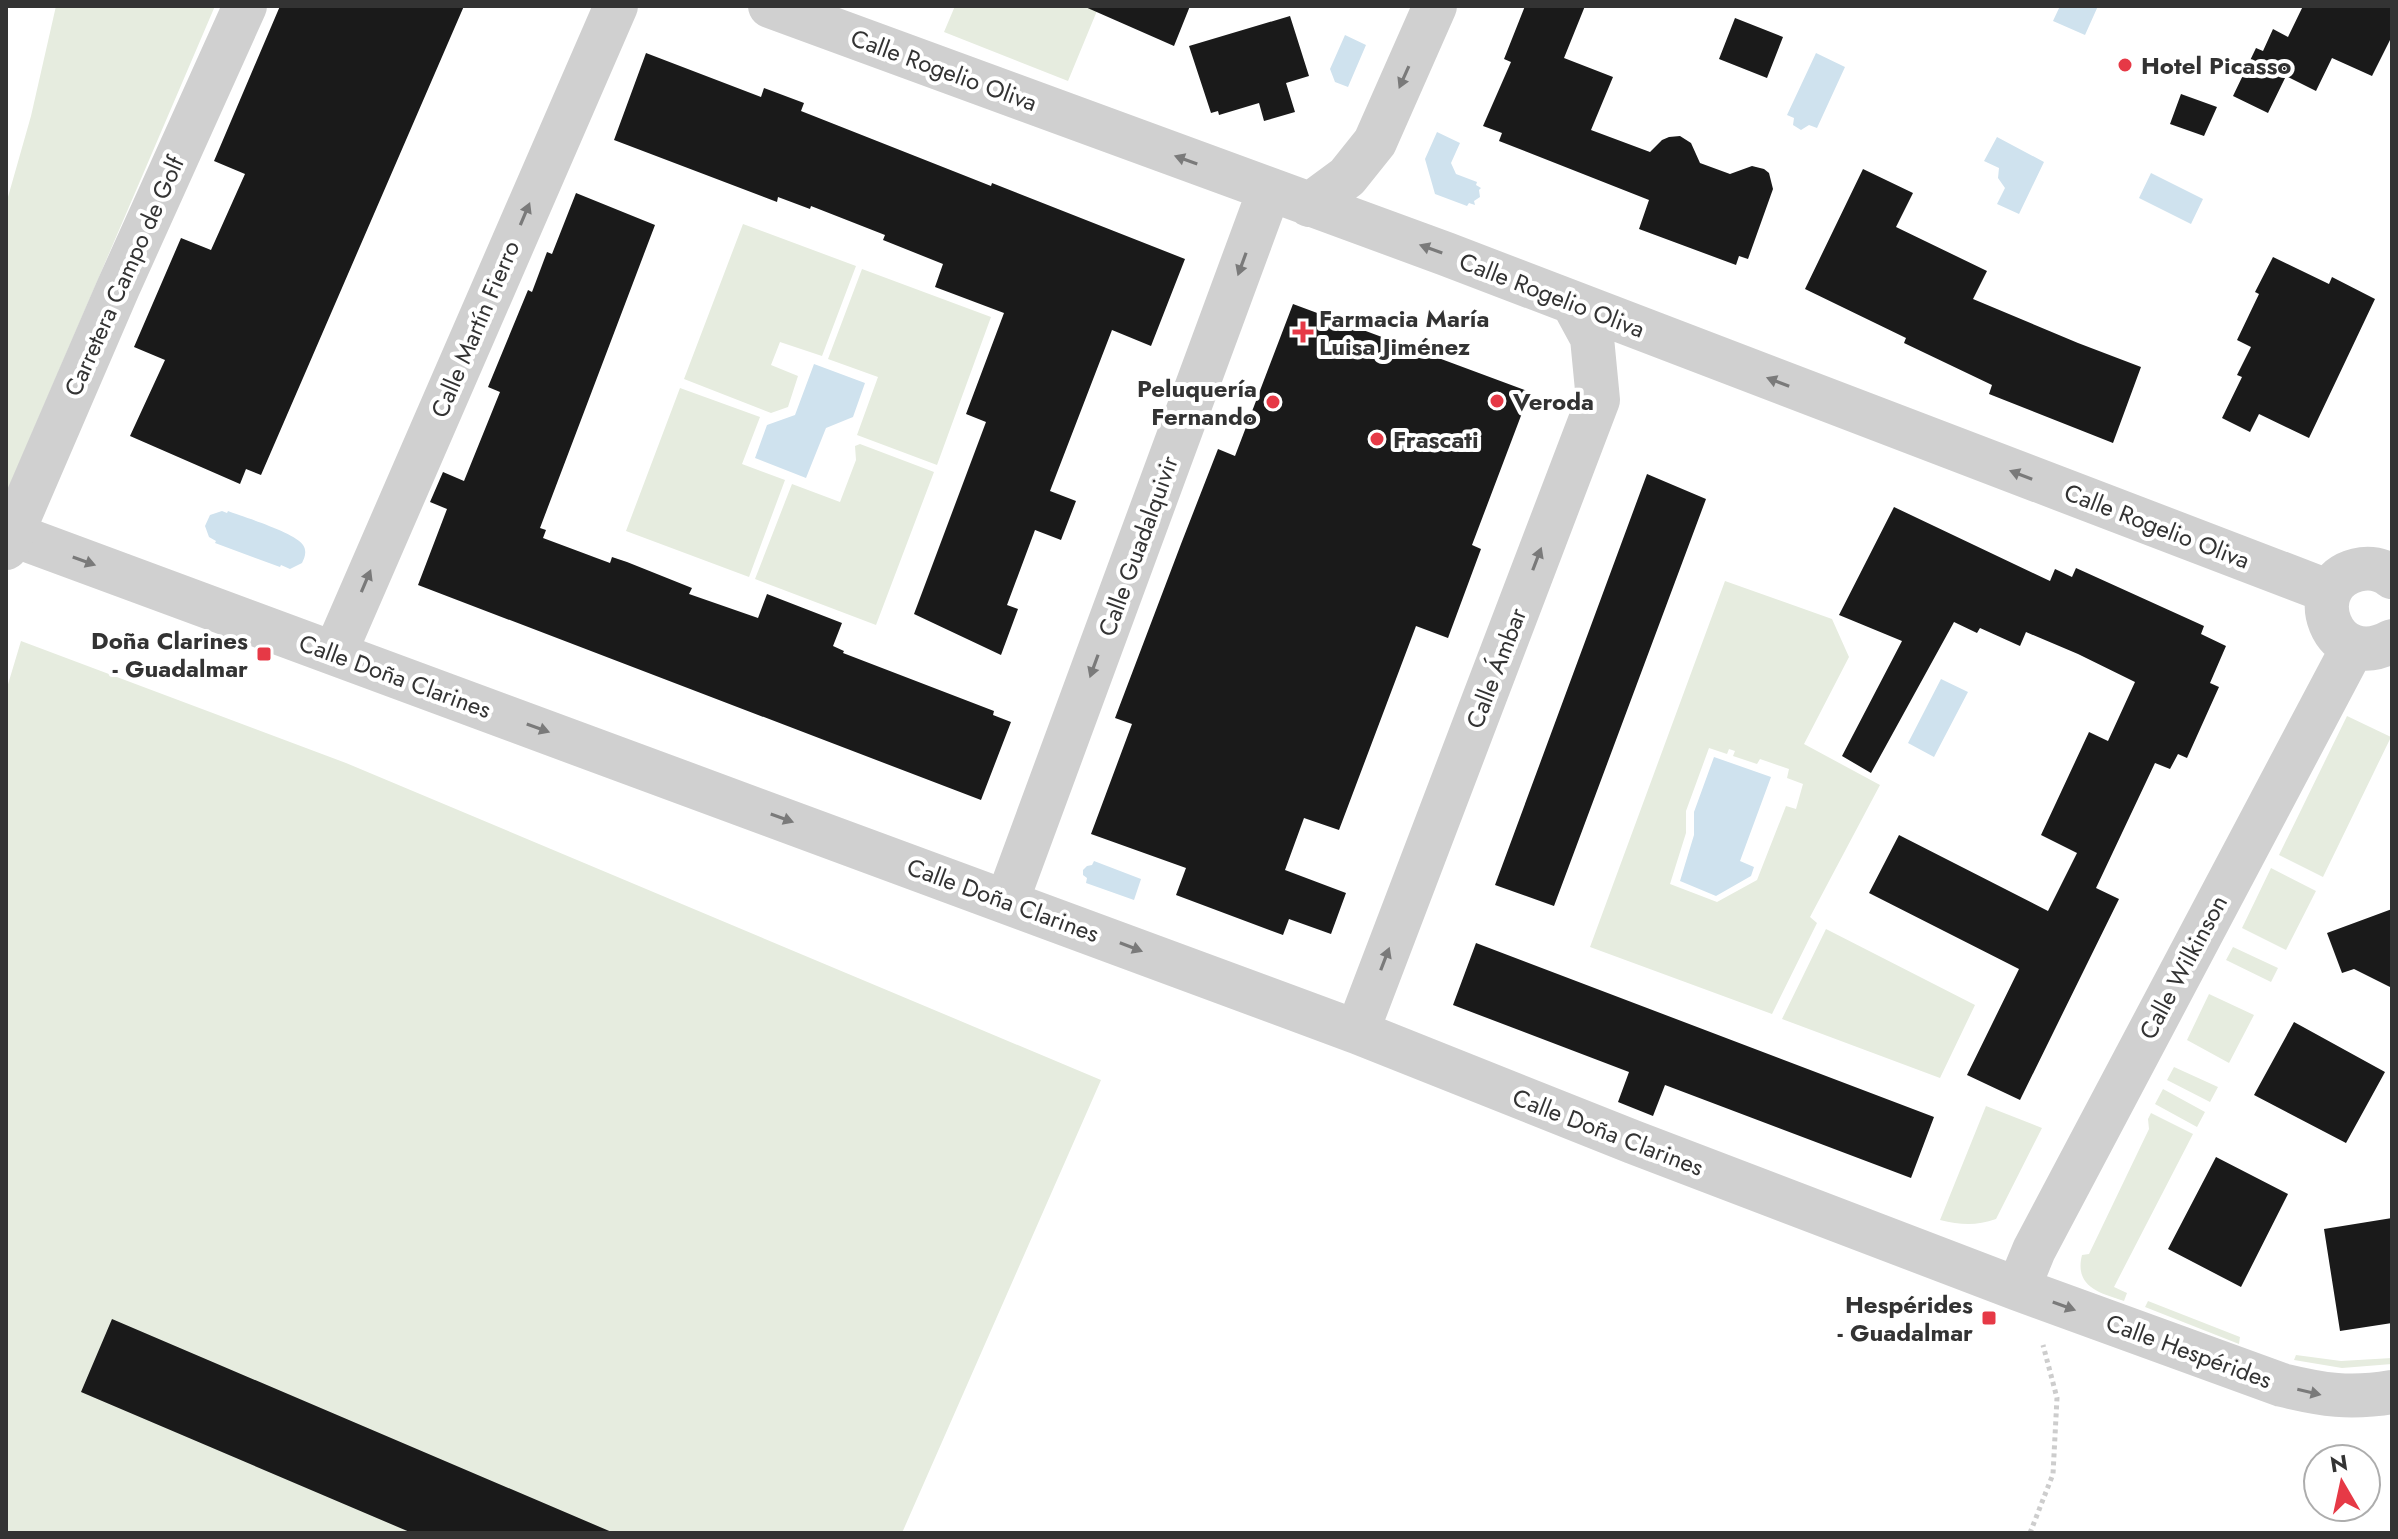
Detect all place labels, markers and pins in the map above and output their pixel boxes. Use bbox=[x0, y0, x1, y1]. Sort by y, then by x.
place label: Hotel Picasso bbox=[2141, 48, 2292, 83]
marker: Hotel Picasso bbox=[2116, 56, 2134, 74]
place label: Farmacia María Luisa Jiménez bbox=[1319, 301, 1489, 364]
marker: Farmacia María Luisa Jiménez bbox=[1294, 323, 1312, 341]
place label: Peluquería Fernando bbox=[1137, 371, 1257, 434]
place label: Veroda bbox=[1512, 384, 1594, 419]
marker: Veroda bbox=[1488, 392, 1506, 410]
marker: Peluquería Fernando bbox=[1264, 393, 1282, 411]
place label: Frascati bbox=[1393, 422, 1479, 457]
marker: Frascati bbox=[1368, 430, 1386, 448]
place label: Doña Clarines - Guadalmar bbox=[91, 623, 248, 686]
marker: Doña Clarines - Guadalmar bbox=[255, 645, 273, 663]
place label: Hespérides - Guadalmar bbox=[1837, 1287, 1973, 1350]
marker: Hespérides - Guadalmar bbox=[1980, 1309, 1998, 1327]

